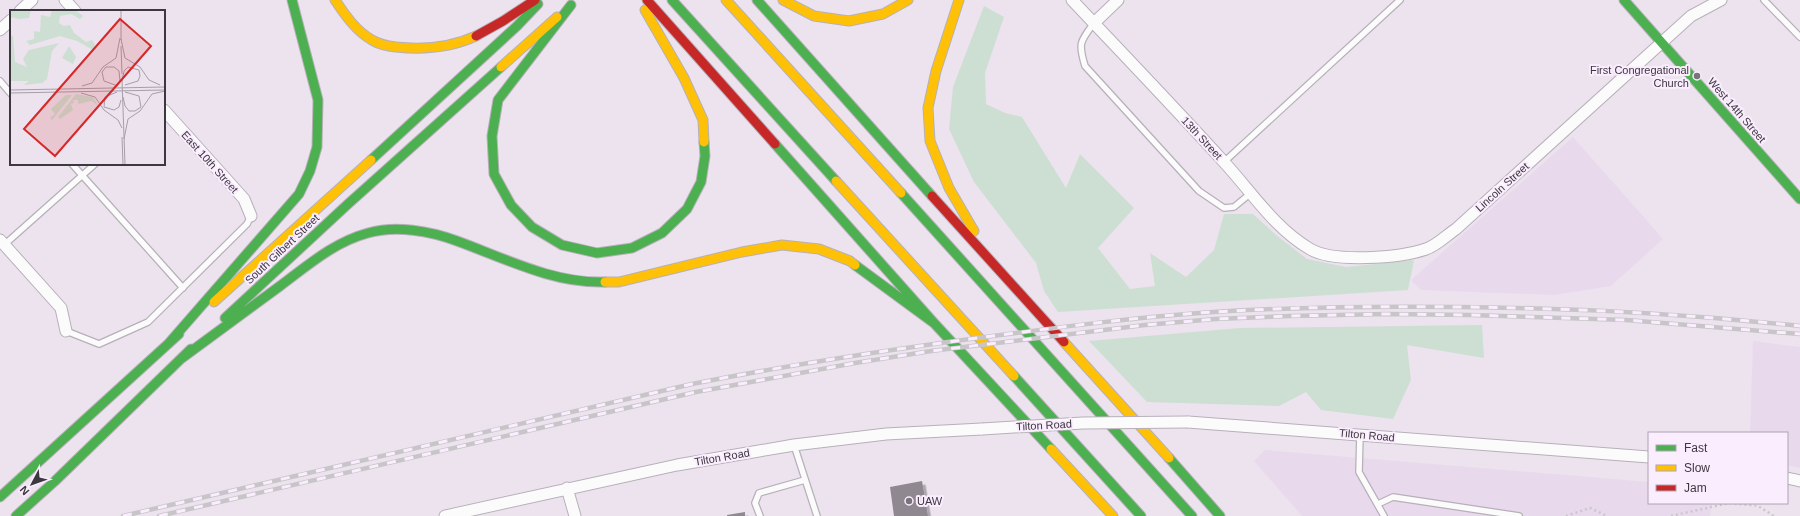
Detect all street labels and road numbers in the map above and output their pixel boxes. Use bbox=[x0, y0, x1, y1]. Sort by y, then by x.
street label: West 14th Street bbox=[1706, 75, 1768, 145]
street label: 13th Street bbox=[1179, 114, 1225, 162]
street label: East 10th Street bbox=[179, 129, 241, 195]
street label: Lincoln Street bbox=[1473, 160, 1531, 214]
street label: South Gilbert Street bbox=[243, 212, 321, 286]
street label: Tilton Road bbox=[1016, 418, 1072, 432]
street label: Tilton Road bbox=[1339, 427, 1395, 443]
street label: Tilton Road bbox=[693, 446, 751, 468]

